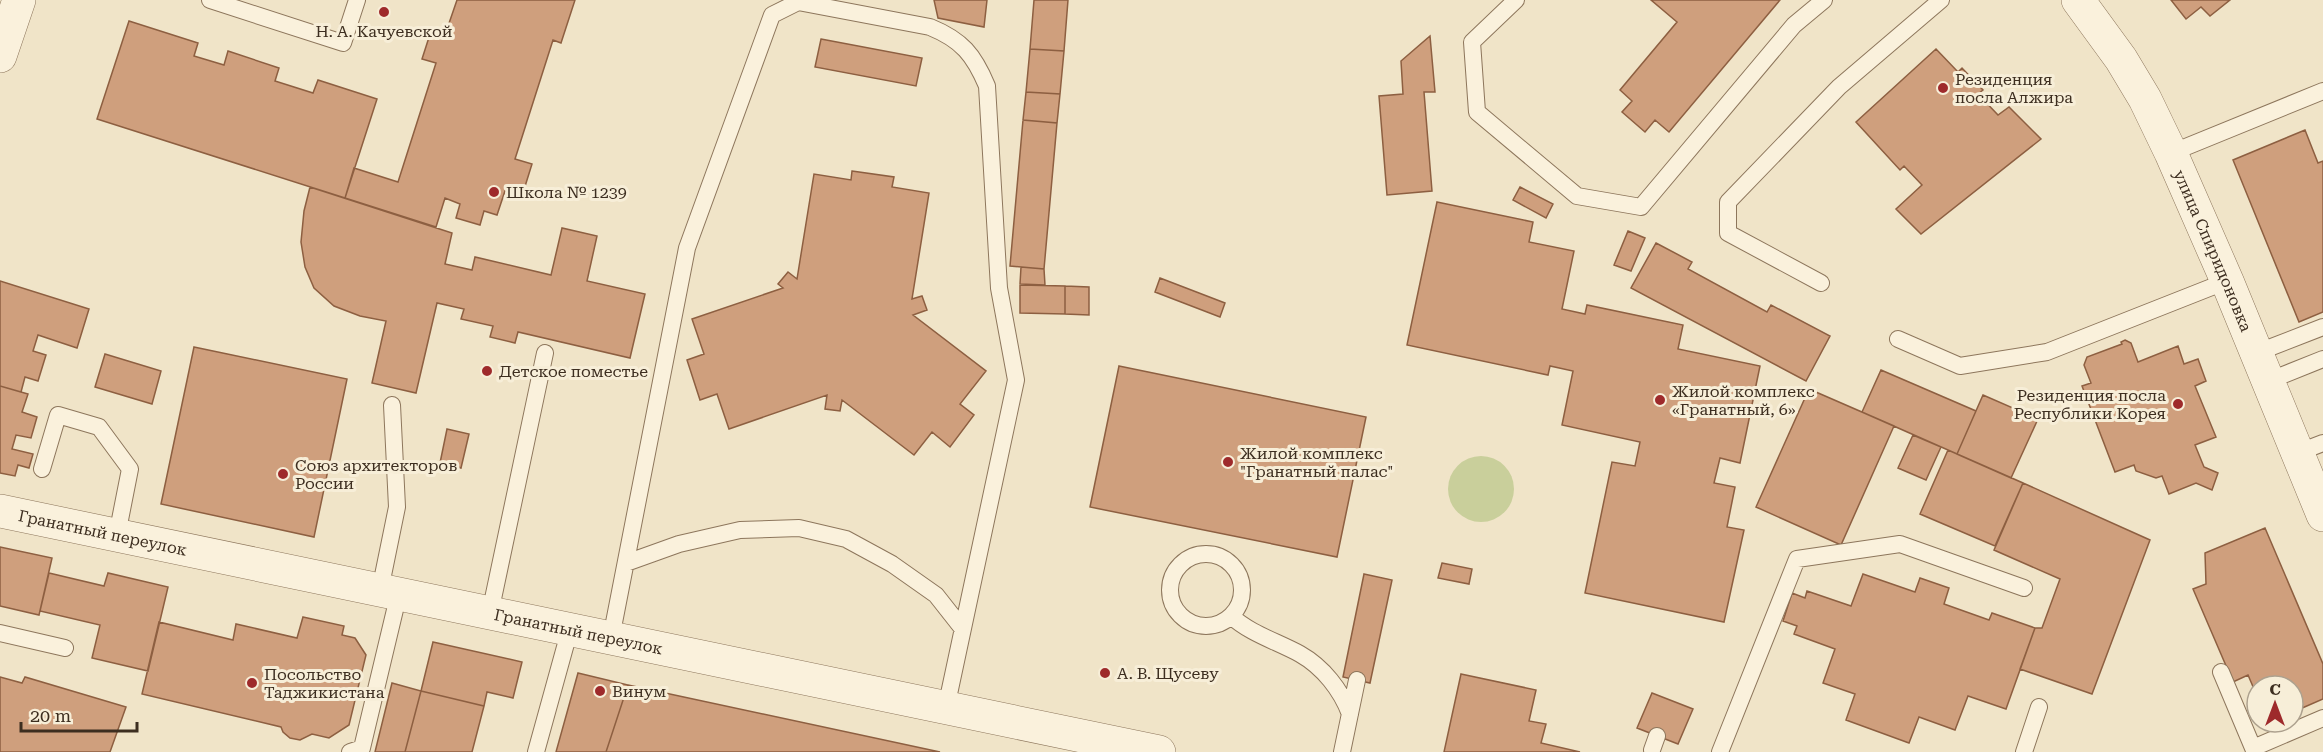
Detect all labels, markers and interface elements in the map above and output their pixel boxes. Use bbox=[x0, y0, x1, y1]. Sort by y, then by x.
marker: Н. А. Качуевской bbox=[377, 5, 391, 19]
place label: Н. А. Качуевской bbox=[315, 22, 453, 41]
place label: Резиденция посла Алжира bbox=[1955, 70, 2073, 107]
marker: Резиденция посла Алжира bbox=[1936, 81, 1950, 95]
street label: улица Спиридоновка bbox=[2170, 167, 2256, 335]
place label: Школа № 1239 bbox=[506, 183, 627, 202]
marker: Школа № 1239 bbox=[487, 185, 501, 199]
place label: Детское поместье bbox=[499, 362, 648, 381]
marker: Детское поместье bbox=[480, 364, 494, 378]
place label: Жилой комплекс «Гранатный, 6» bbox=[1672, 382, 1815, 419]
place label: Резиденция посла Республики Корея bbox=[2014, 386, 2166, 423]
marker: Жилой комплекс «Гранатный, 6» bbox=[1653, 393, 1667, 407]
marker: Резиденция посла Республики Корея bbox=[2171, 397, 2185, 411]
place label: Жилой комплекс "Гранатный палас" bbox=[1240, 444, 1393, 481]
marker: Жилой комплекс "Гранатный палас" bbox=[1221, 455, 1235, 469]
place label: Союз архитекторов России bbox=[295, 456, 457, 493]
marker: Союз архитекторов России bbox=[276, 467, 290, 481]
street label: Гранатный переулок bbox=[17, 506, 189, 560]
street label: Гранатный переулок bbox=[492, 605, 665, 659]
place label: А. В. Щусеву bbox=[1117, 664, 1219, 683]
place label: Посольство Таджикистана bbox=[264, 665, 385, 702]
marker: А. В. Щусеву bbox=[1098, 666, 1112, 680]
north arrow bbox=[2245, 674, 2305, 734]
marker: Посольство Таджикистана bbox=[245, 676, 259, 690]
text: С bbox=[2269, 680, 2281, 699]
place label: Винум bbox=[612, 682, 666, 701]
marker: Винум bbox=[593, 684, 607, 698]
scale bar bbox=[21, 695, 136, 733]
text: 20 m bbox=[30, 705, 71, 726]

